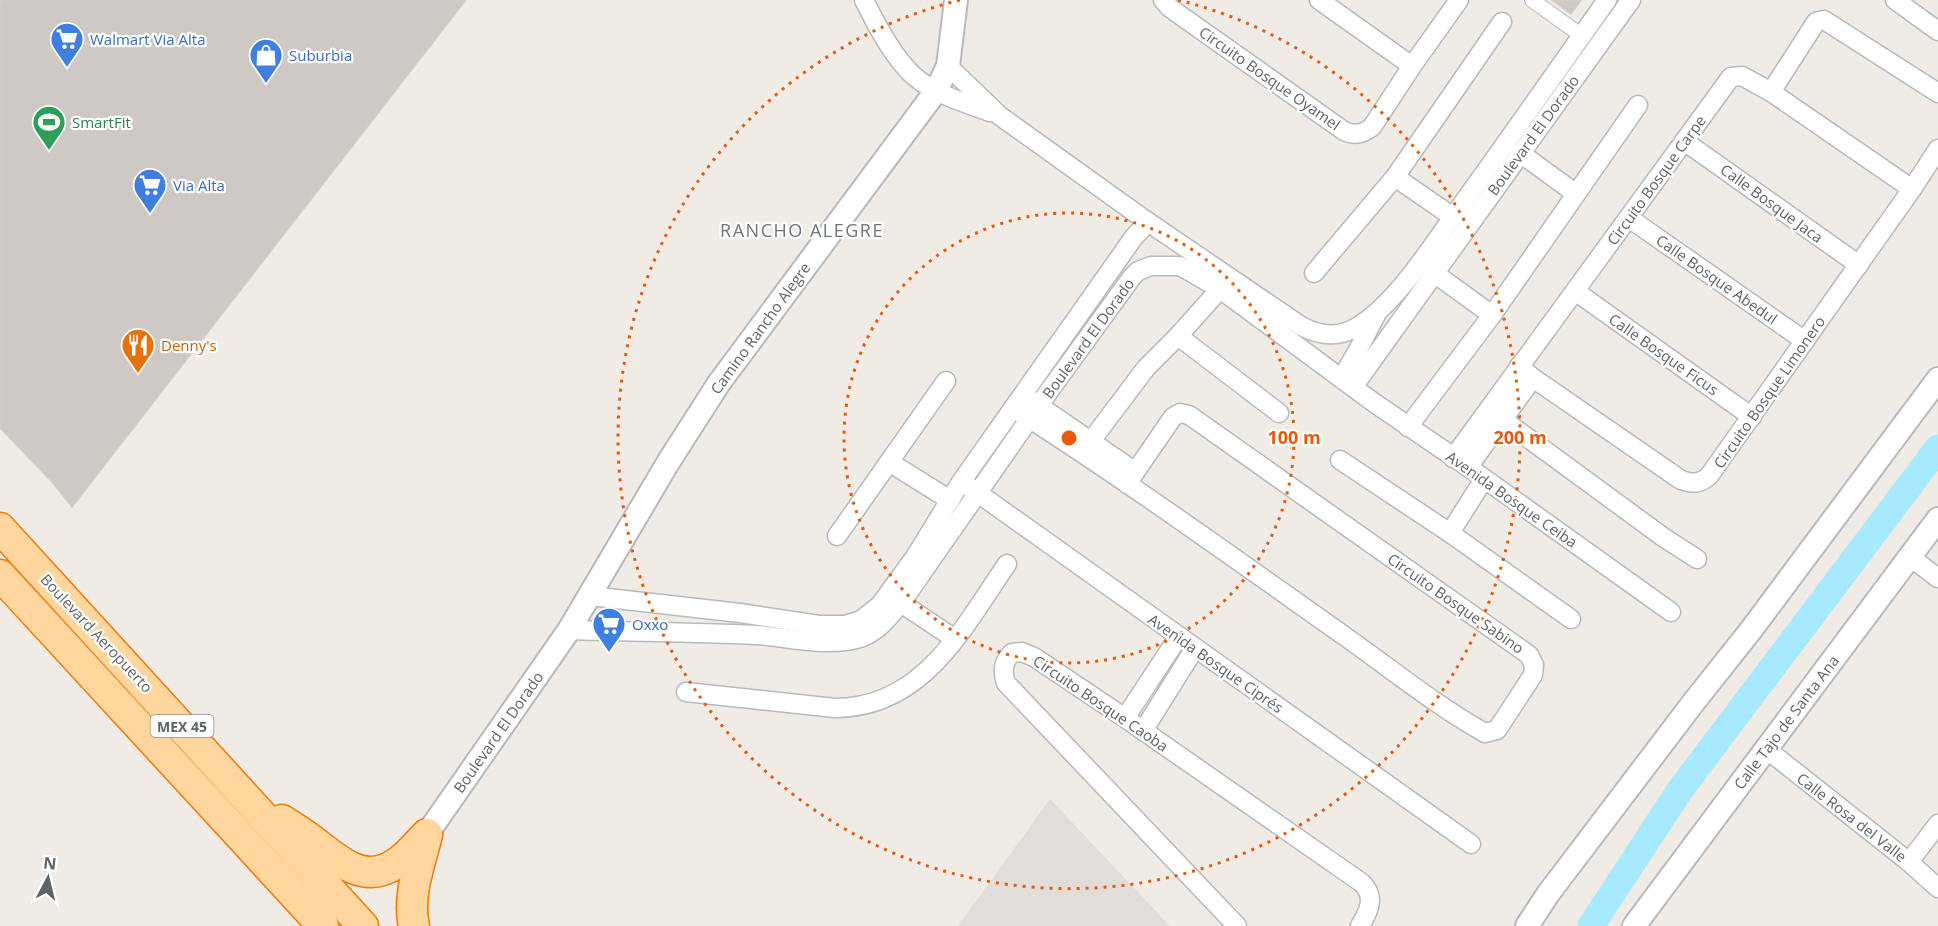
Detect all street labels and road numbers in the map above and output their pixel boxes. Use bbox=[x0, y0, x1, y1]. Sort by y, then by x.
street label: Circuito Bosque Oyamel bbox=[1195, 22, 1345, 134]
street label: Boulevard El Dorado bbox=[1483, 71, 1583, 199]
street label: Circuito Bosque Carpe bbox=[1602, 111, 1710, 249]
street label: Calle Bosque Jaca bbox=[1717, 159, 1827, 247]
street label: Calle Bosque Abedul bbox=[1652, 230, 1782, 328]
street label: Camino Rancho Alegre bbox=[705, 258, 815, 398]
street label: Boulevard El Dorado bbox=[1038, 274, 1138, 402]
street label: Calle Bosque Ficus bbox=[1605, 309, 1723, 399]
street label: Circuito Bosque Limonero bbox=[1709, 312, 1829, 472]
street label: Avenida Bosque Ceiba bbox=[1443, 446, 1581, 552]
street label: Circuito Bosque Sabino bbox=[1384, 548, 1528, 658]
street label: Boulevard Aeropuerto bbox=[37, 569, 157, 697]
street label: Avenida Bosque Ciprés bbox=[1145, 609, 1287, 717]
street label: Circuito Bosque Caoba bbox=[1030, 650, 1172, 756]
street label: Calle Tajo de Santa Ana bbox=[1729, 651, 1843, 793]
street label: Boulevard El Dorado bbox=[449, 667, 547, 797]
road number: MEX 45 bbox=[150, 715, 213, 737]
street label: Calle Rosa del Valle bbox=[1793, 768, 1911, 866]

